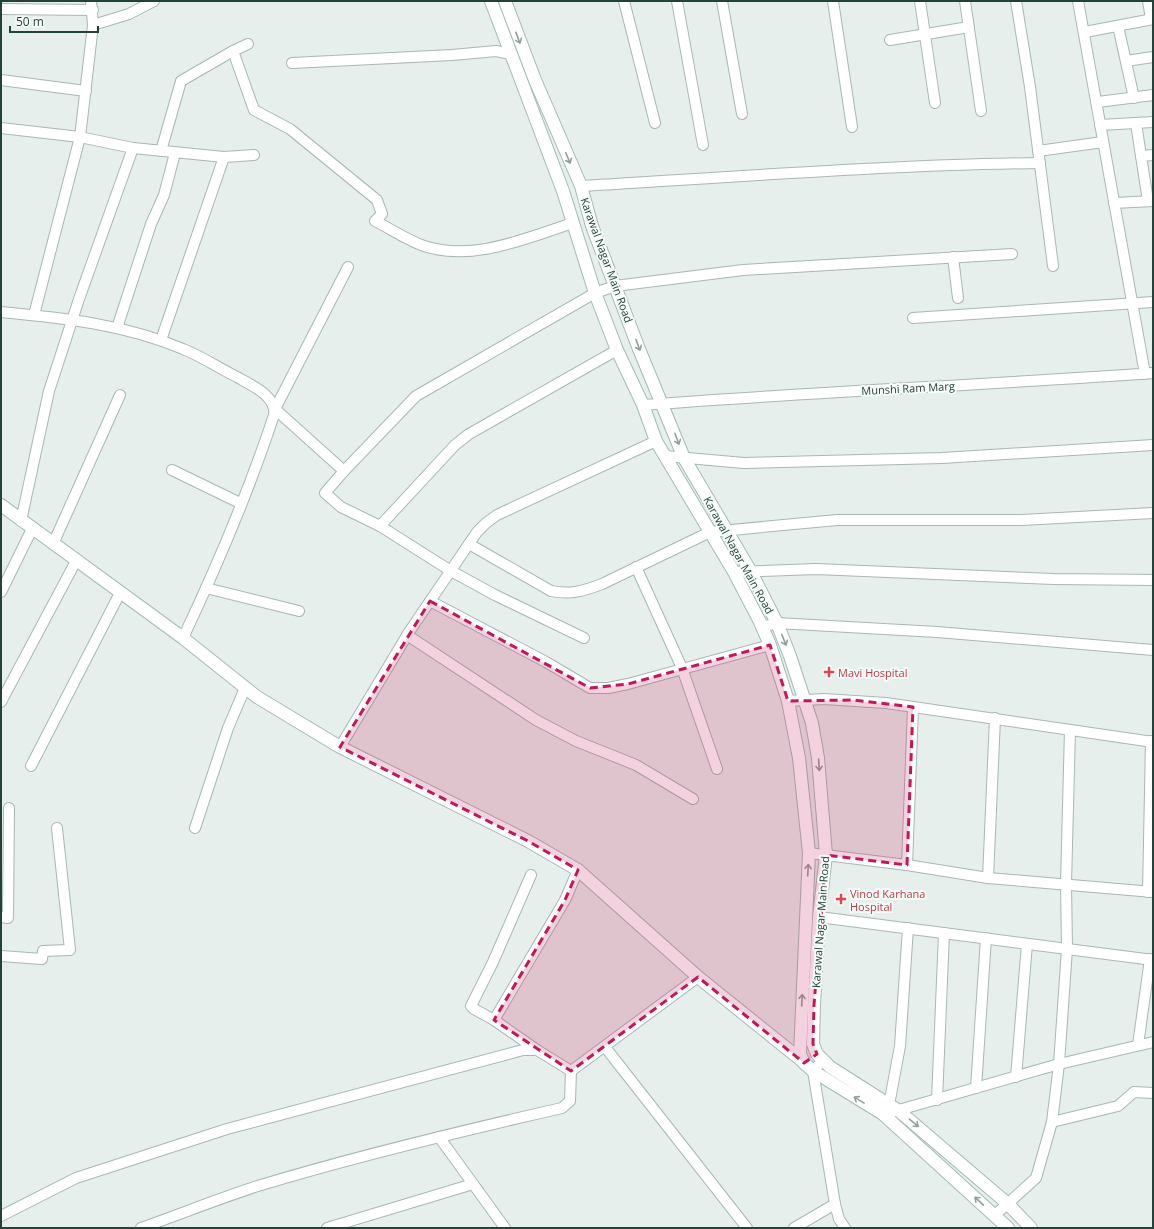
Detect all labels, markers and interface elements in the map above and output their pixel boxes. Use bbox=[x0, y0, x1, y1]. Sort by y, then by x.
scale bar bbox=[10, 8, 98, 34]
text: 50 m bbox=[16, 13, 44, 30]
one-way arrow bbox=[515, 31, 523, 43]
one-way arrow bbox=[565, 151, 572, 163]
street label: Karawal Nagar Main Road bbox=[577, 195, 637, 325]
one-way arrow bbox=[634, 339, 642, 351]
street label: Munshi Ram Marg bbox=[861, 378, 955, 398]
one-way arrow bbox=[674, 433, 682, 445]
street label: Karawal Nagar Main Road bbox=[700, 494, 778, 616]
one-way arrow bbox=[781, 634, 788, 646]
place label: Mavi Hospital bbox=[838, 665, 907, 680]
marker: Mavi Hospital bbox=[823, 666, 835, 678]
one-way arrow bbox=[815, 758, 822, 771]
street label: Karawal Nagar Main Road bbox=[808, 856, 832, 988]
one-way arrow bbox=[804, 864, 811, 877]
place label: Vinod Karhana Hospital bbox=[850, 886, 925, 914]
marker: Vinod Karhana Hospital bbox=[835, 893, 847, 905]
one-way arrow bbox=[798, 994, 805, 1007]
one-way arrow bbox=[853, 1095, 865, 1103]
one-way arrow bbox=[909, 1119, 919, 1128]
one-way arrow bbox=[974, 1196, 984, 1206]

